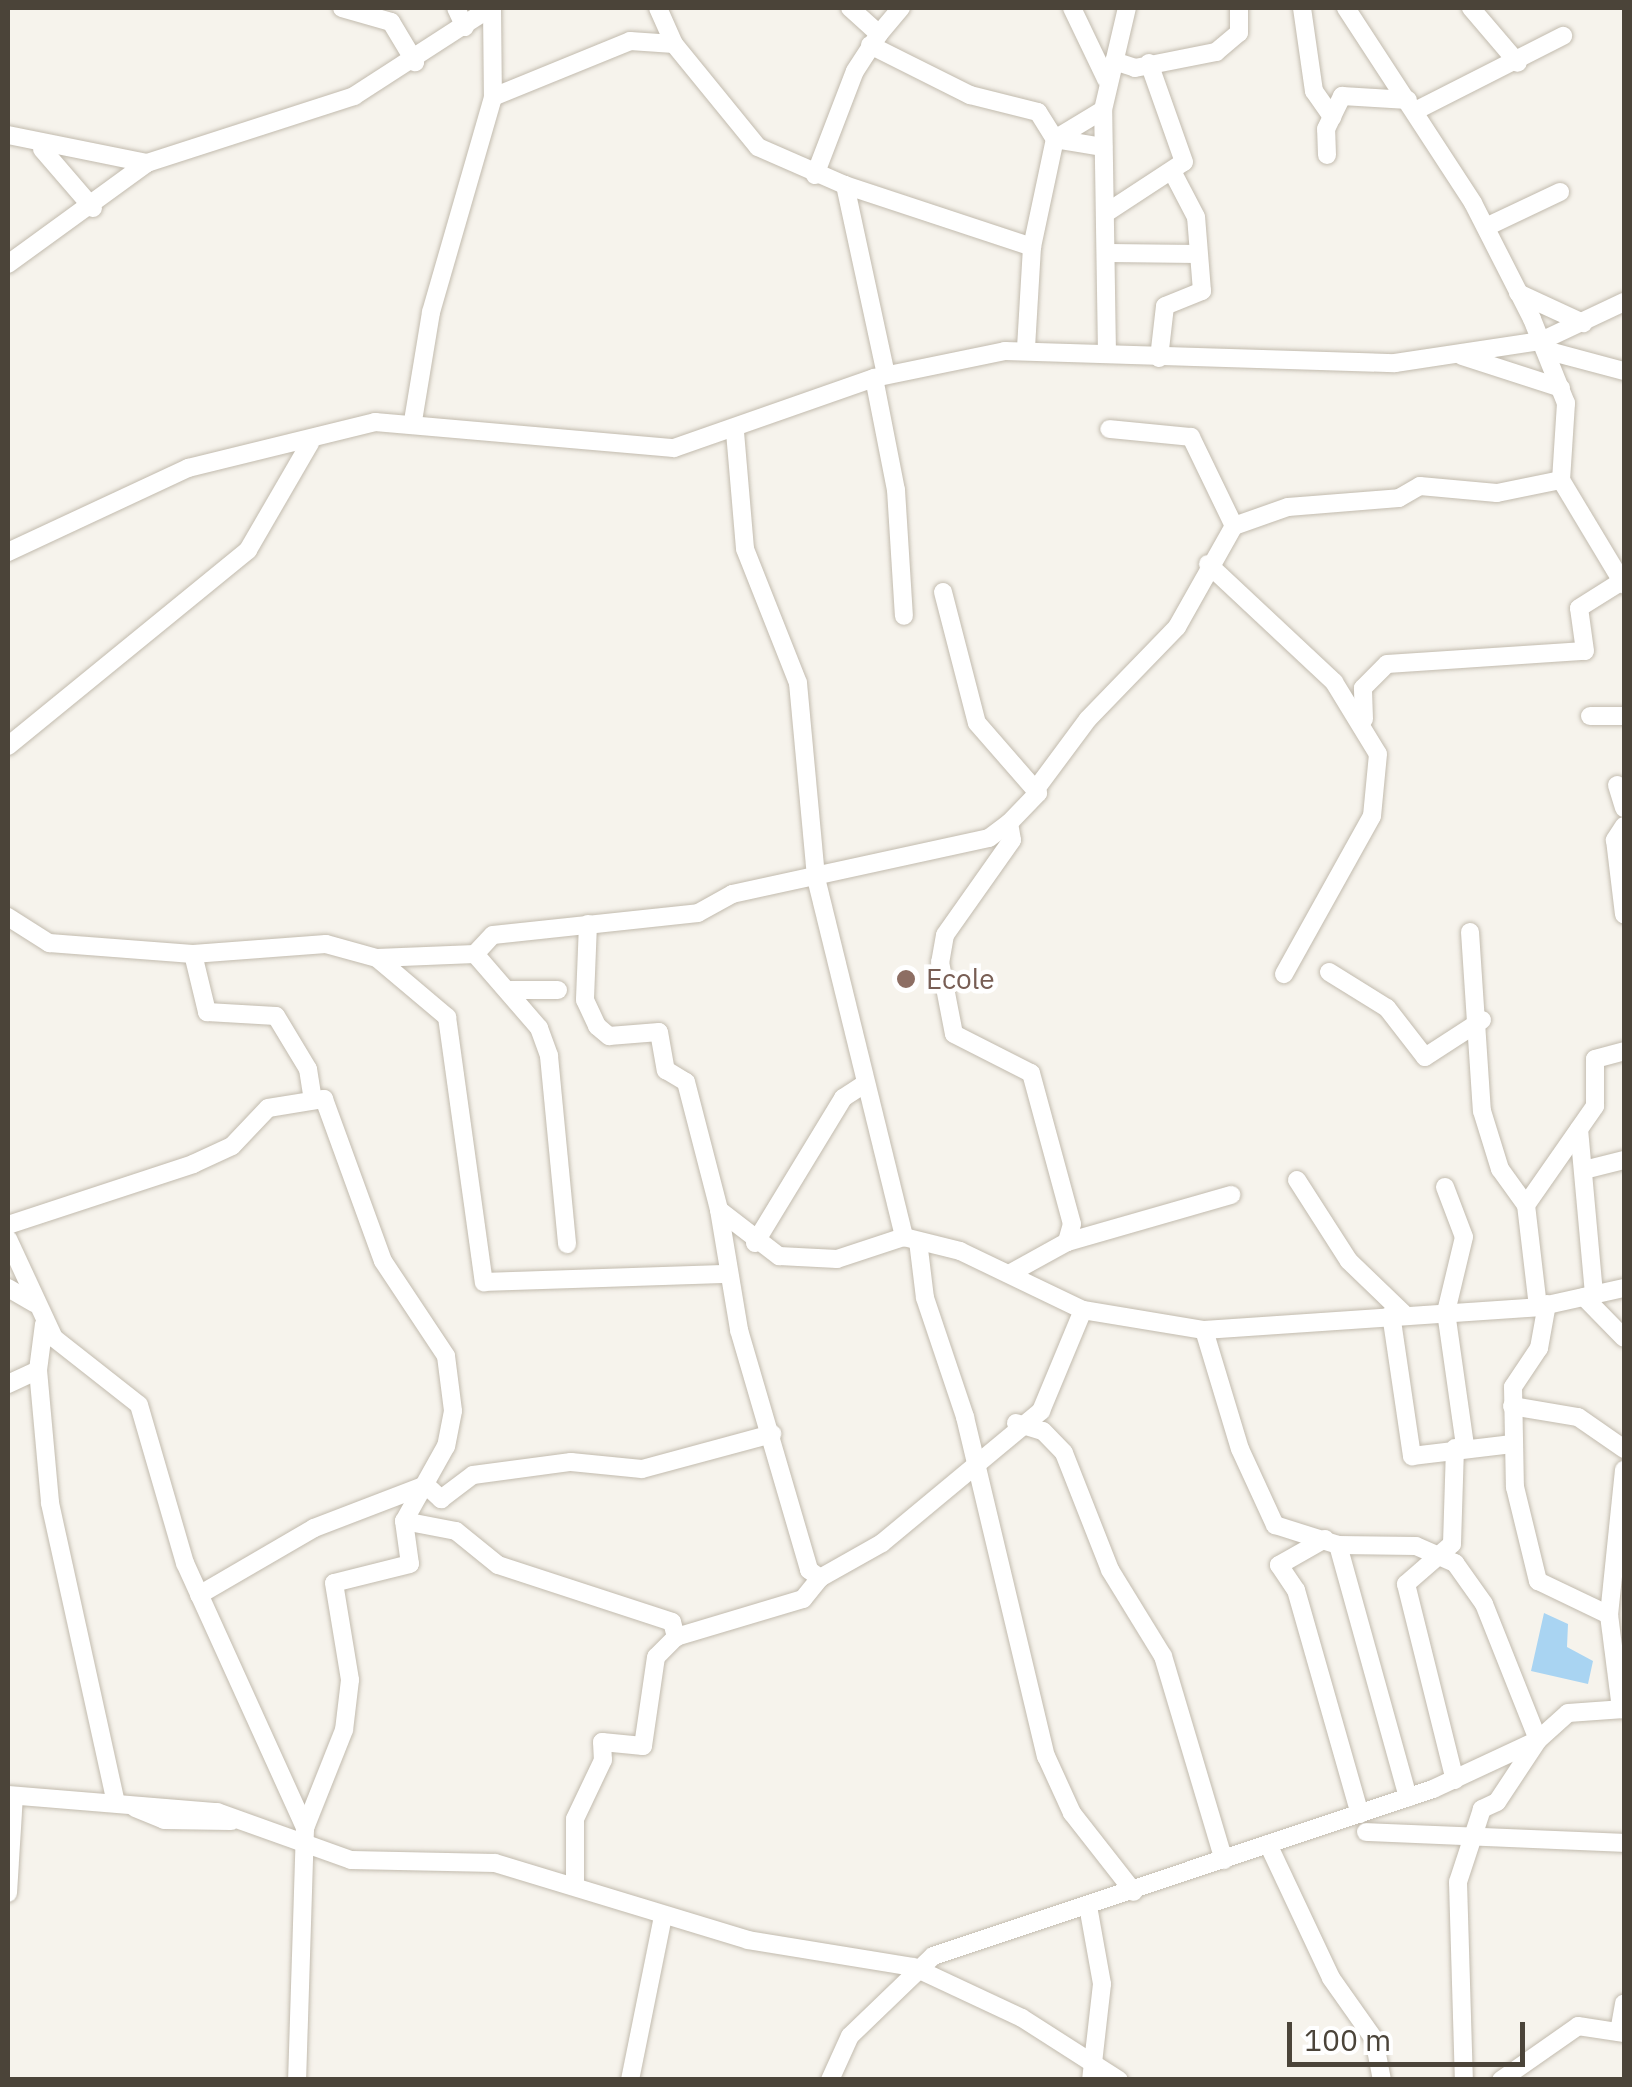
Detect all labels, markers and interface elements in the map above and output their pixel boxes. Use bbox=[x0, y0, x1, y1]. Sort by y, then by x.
place label: Ecole bbox=[926, 962, 995, 996]
marker: Ecole bbox=[895, 968, 917, 990]
scale bar bbox=[1292, 2002, 1530, 2064]
text: 100 m bbox=[1304, 2020, 1391, 2059]

